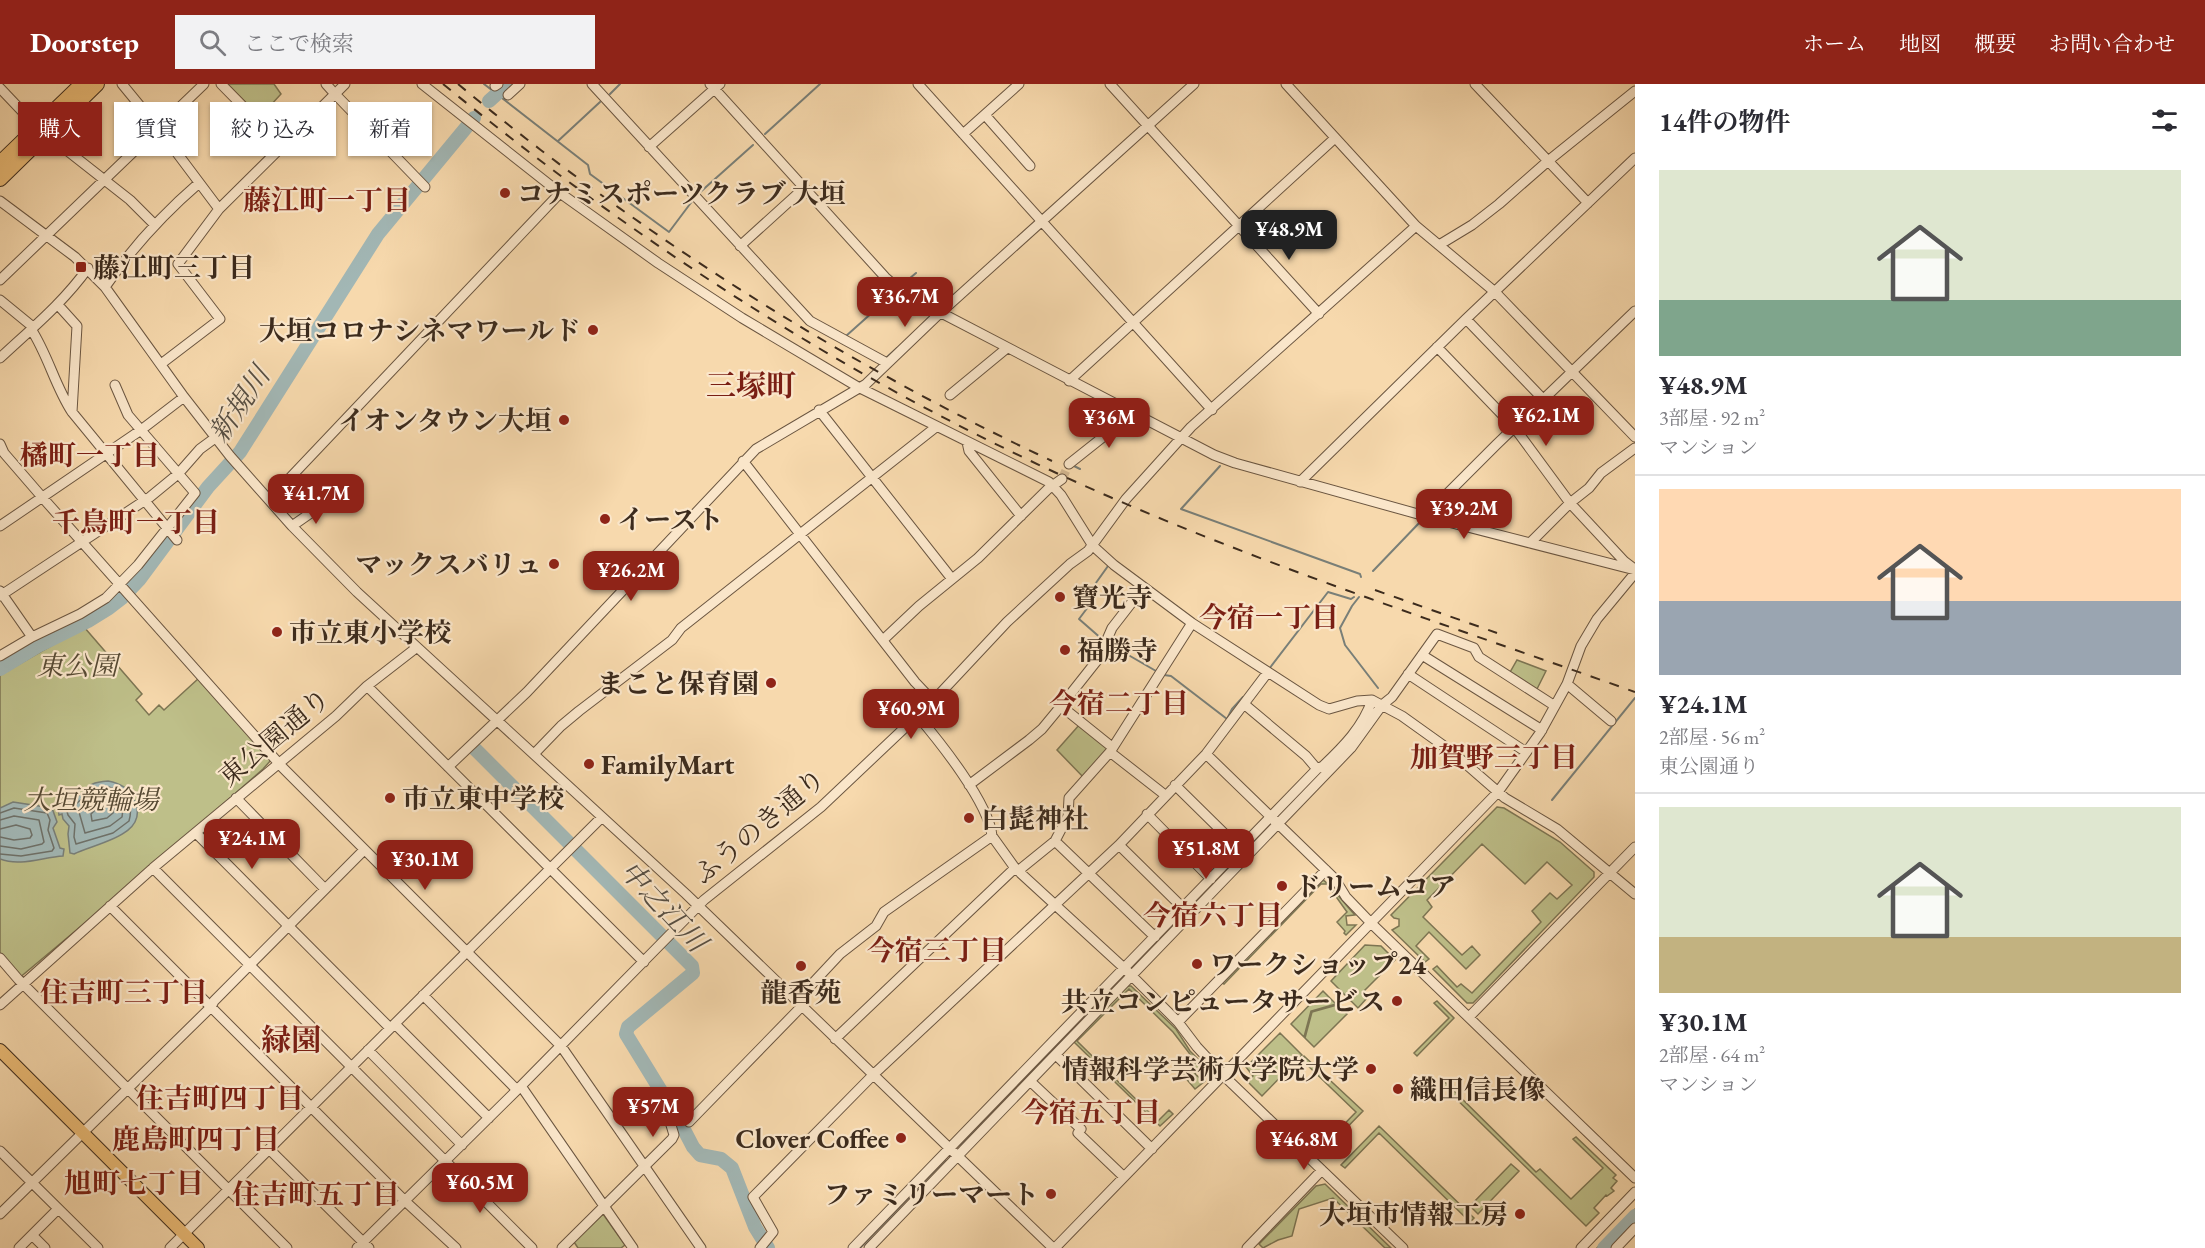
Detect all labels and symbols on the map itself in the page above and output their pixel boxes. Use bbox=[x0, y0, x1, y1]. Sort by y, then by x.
place label: コナミスポーツクラブ 大垣 bbox=[517, 176, 846, 211]
district label: 藤江町一丁目 bbox=[243, 182, 411, 218]
marker: コナミスポーツクラブ 大垣 bbox=[498, 186, 512, 200]
pin: ¥48.9M bbox=[1240, 210, 1338, 261]
place label: 藤江町三丁目 bbox=[93, 250, 255, 285]
marker: 藤江町三丁目 bbox=[74, 260, 88, 274]
pin: ¥36.7M bbox=[856, 277, 954, 328]
place label: 大垣コロナシネマワールド bbox=[259, 313, 581, 348]
marker: 大垣コロナシネマワールド bbox=[586, 323, 600, 337]
water label: 新規川 bbox=[201, 357, 279, 449]
district label: 三塚町 bbox=[706, 366, 796, 405]
pin: ¥62.1M bbox=[1497, 396, 1595, 447]
pin: ¥36M bbox=[1073, 398, 1145, 449]
place label: イオンタウン大垣 bbox=[338, 403, 552, 438]
marker: イオンタウン大垣 bbox=[557, 413, 571, 427]
district label: 橘町一丁目 bbox=[20, 437, 160, 473]
pin: ¥41.7M bbox=[267, 474, 365, 525]
pin: ¥39.2M bbox=[1415, 489, 1513, 540]
place label: イースト bbox=[617, 502, 724, 537]
district label: 千鳥町一丁目 bbox=[52, 504, 220, 540]
marker: イースト bbox=[598, 512, 612, 526]
place label: マックスバリュ bbox=[355, 547, 542, 582]
pin: ¥26.2M bbox=[582, 551, 680, 602]
marker: マックスバリュ bbox=[547, 557, 561, 571]
place label: 寶光寺 bbox=[1072, 580, 1153, 615]
marker: 寶光寺 bbox=[1053, 590, 1067, 604]
district label: 今宿一丁目 bbox=[1199, 599, 1339, 635]
place label: 市立東小学校 bbox=[289, 615, 451, 650]
marker: 市立東小学校 bbox=[270, 625, 284, 639]
place label: 福勝寺 bbox=[1077, 633, 1158, 668]
marker: 福勝寺 bbox=[1058, 643, 1072, 657]
park label: 東公園 bbox=[37, 648, 121, 683]
place label: まこと保育園 bbox=[597, 666, 759, 701]
marker: まこと保育園 bbox=[764, 676, 778, 690]
street label: 東公園通り bbox=[211, 680, 337, 794]
district label: 今宿二丁目 bbox=[1049, 685, 1189, 721]
pin: ¥60.9M bbox=[862, 689, 960, 740]
district label: 加賀野三丁目 bbox=[1410, 739, 1578, 775]
place label: FamilyMart bbox=[601, 747, 734, 782]
marker: FamilyMart bbox=[582, 757, 596, 771]
street label: ふうのき通り bbox=[686, 761, 832, 891]
place label: 市立東中学校 bbox=[402, 781, 564, 816]
park label: 大垣競輪場 bbox=[24, 782, 161, 817]
marker: 市立東中学校 bbox=[383, 791, 397, 805]
place label: 白髭神社 bbox=[981, 801, 1089, 836]
marker: 白髭神社 bbox=[962, 811, 976, 825]
pin: ¥24.1M bbox=[203, 819, 301, 870]
pin: ¥51.8M bbox=[1157, 829, 1255, 880]
pin: ¥30.1M bbox=[376, 840, 474, 891]
water label: 中之江川 bbox=[613, 853, 717, 961]
place label: ドリームコア bbox=[1294, 869, 1456, 904]
marker: ドリームコア bbox=[1275, 879, 1289, 893]
district label: 今宿六丁目 bbox=[1143, 897, 1283, 933]
district label: 今宿三丁目 bbox=[867, 932, 1007, 968]
place label: ワークショップ24 bbox=[1209, 947, 1427, 982]
marker: ワークショップ24 bbox=[1190, 957, 1204, 971]
marker: 龍香苑 bbox=[794, 959, 808, 973]
district label: 住吉町三丁目 bbox=[40, 974, 208, 1010]
place label: 龍香苑 bbox=[761, 975, 842, 1010]
place label: 共立コンピュータサービス bbox=[1061, 984, 1385, 1019]
marker: 共立コンピュータサービス bbox=[1390, 994, 1404, 1008]
district label: 緑園 bbox=[261, 1020, 321, 1059]
place label: 情報科学芸術大学院大学 bbox=[1062, 1052, 1359, 1087]
marker: 情報科学芸術大学院大学 bbox=[1364, 1062, 1378, 1076]
place label: 織田信長像 bbox=[1410, 1072, 1546, 1107]
district label: 住吉町四丁目 bbox=[136, 1080, 304, 1116]
marker: 織田信長像 bbox=[1391, 1082, 1405, 1096]
pin: ¥57M bbox=[617, 1087, 689, 1138]
district label: 今宿五丁目 bbox=[1021, 1094, 1161, 1130]
pin: ¥46.8M bbox=[1255, 1120, 1353, 1171]
district label: 鹿島町四丁目 bbox=[112, 1121, 280, 1157]
place label: Clover Coffee bbox=[736, 1121, 889, 1156]
marker: Clover Coffee bbox=[894, 1131, 908, 1145]
pin: ¥60.5M bbox=[431, 1163, 529, 1214]
district label: 旭町七丁目 bbox=[64, 1165, 204, 1201]
district label: 住吉町五丁目 bbox=[232, 1176, 400, 1212]
place label: ファミリーマート bbox=[824, 1177, 1039, 1212]
marker: ファミリーマート bbox=[1044, 1187, 1058, 1201]
place label: 大垣市情報工房 bbox=[1319, 1197, 1508, 1232]
marker: 大垣市情報工房 bbox=[1513, 1207, 1527, 1221]

